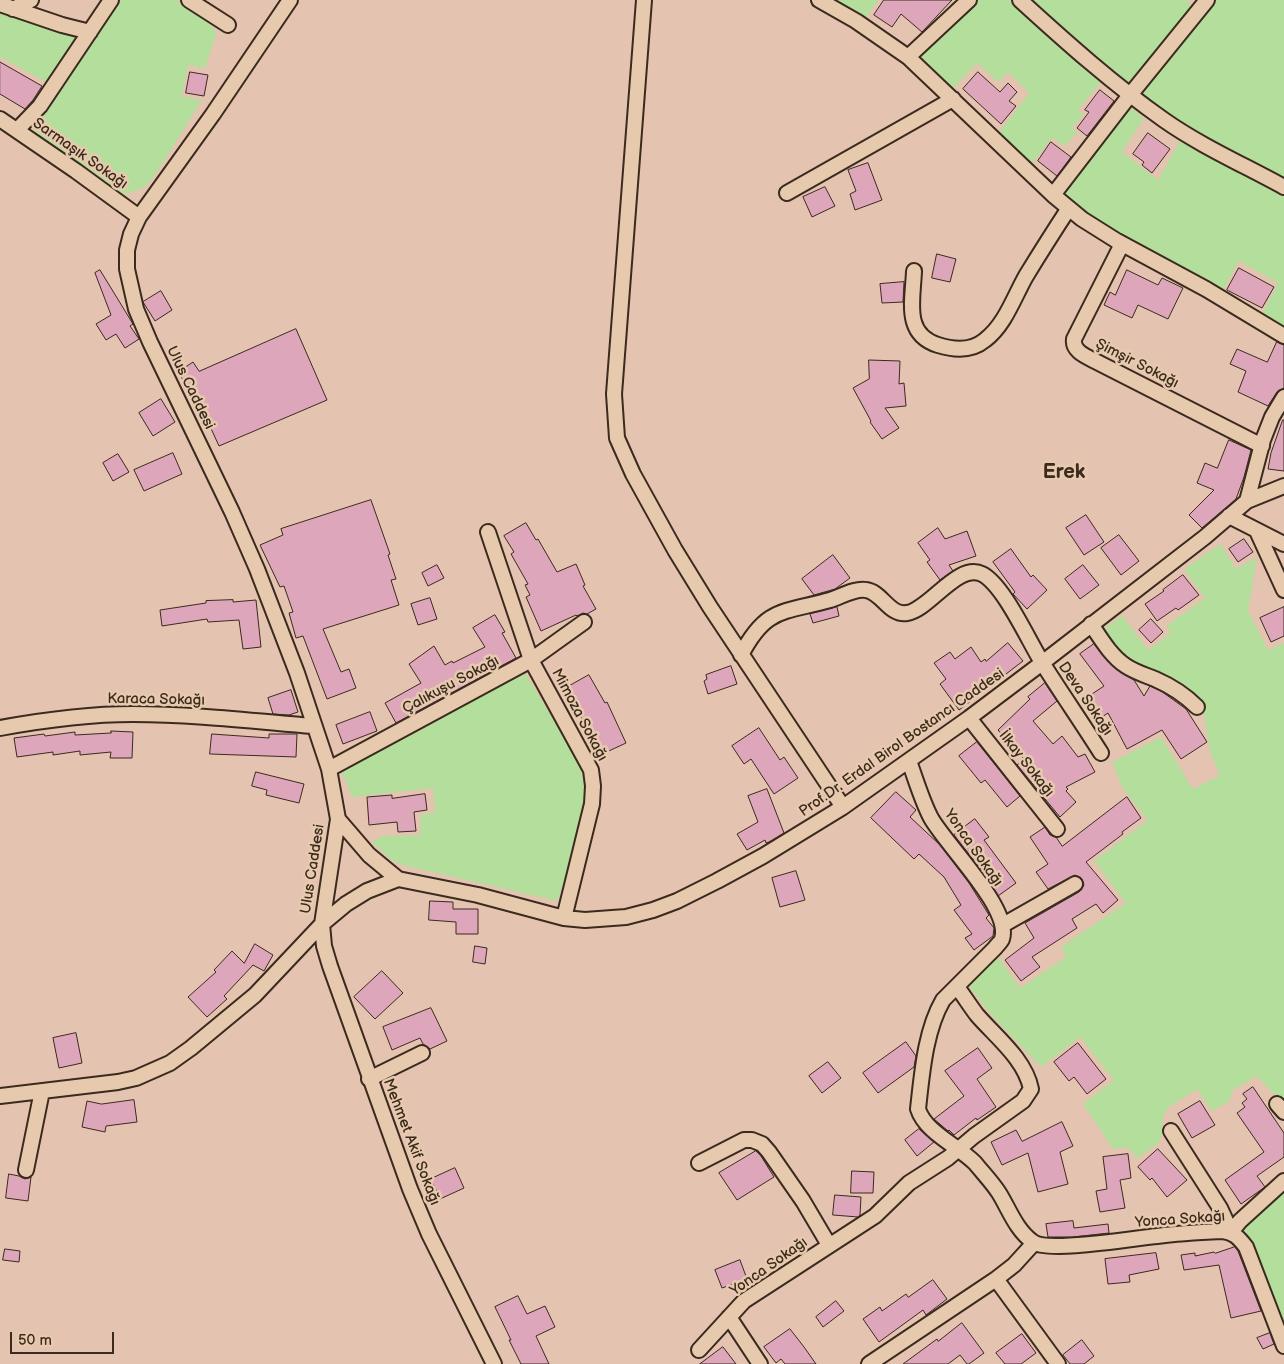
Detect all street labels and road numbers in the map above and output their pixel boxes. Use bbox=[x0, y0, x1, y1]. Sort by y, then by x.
street label: Sarmaşık Sokağı bbox=[29, 115, 131, 193]
street label: Şimşir Sokağı bbox=[1092, 335, 1182, 393]
street label: Ulus Caddesi bbox=[162, 343, 218, 433]
street label: Çalıkuşu Sokağı bbox=[400, 652, 502, 718]
street label: Deva Sokağı bbox=[1054, 659, 1116, 739]
street label: Prof.Dr. Erdal Birol Bostancı Caddesi bbox=[796, 665, 1008, 821]
street label: Mimoza Sokağı bbox=[547, 666, 611, 764]
street label: Karaca Sokağı bbox=[107, 690, 205, 710]
street label: İlkay Sokağı bbox=[994, 727, 1058, 801]
street label: Yonca Sokağı bbox=[940, 806, 1006, 890]
street label: Ulus Caddesi bbox=[297, 823, 329, 915]
street label: Mehmet Akif Sokağı bbox=[379, 1076, 443, 1208]
street label: Yonca Sokağı bbox=[1134, 1208, 1226, 1232]
street label: Yonca Sokağı bbox=[727, 1234, 811, 1300]

